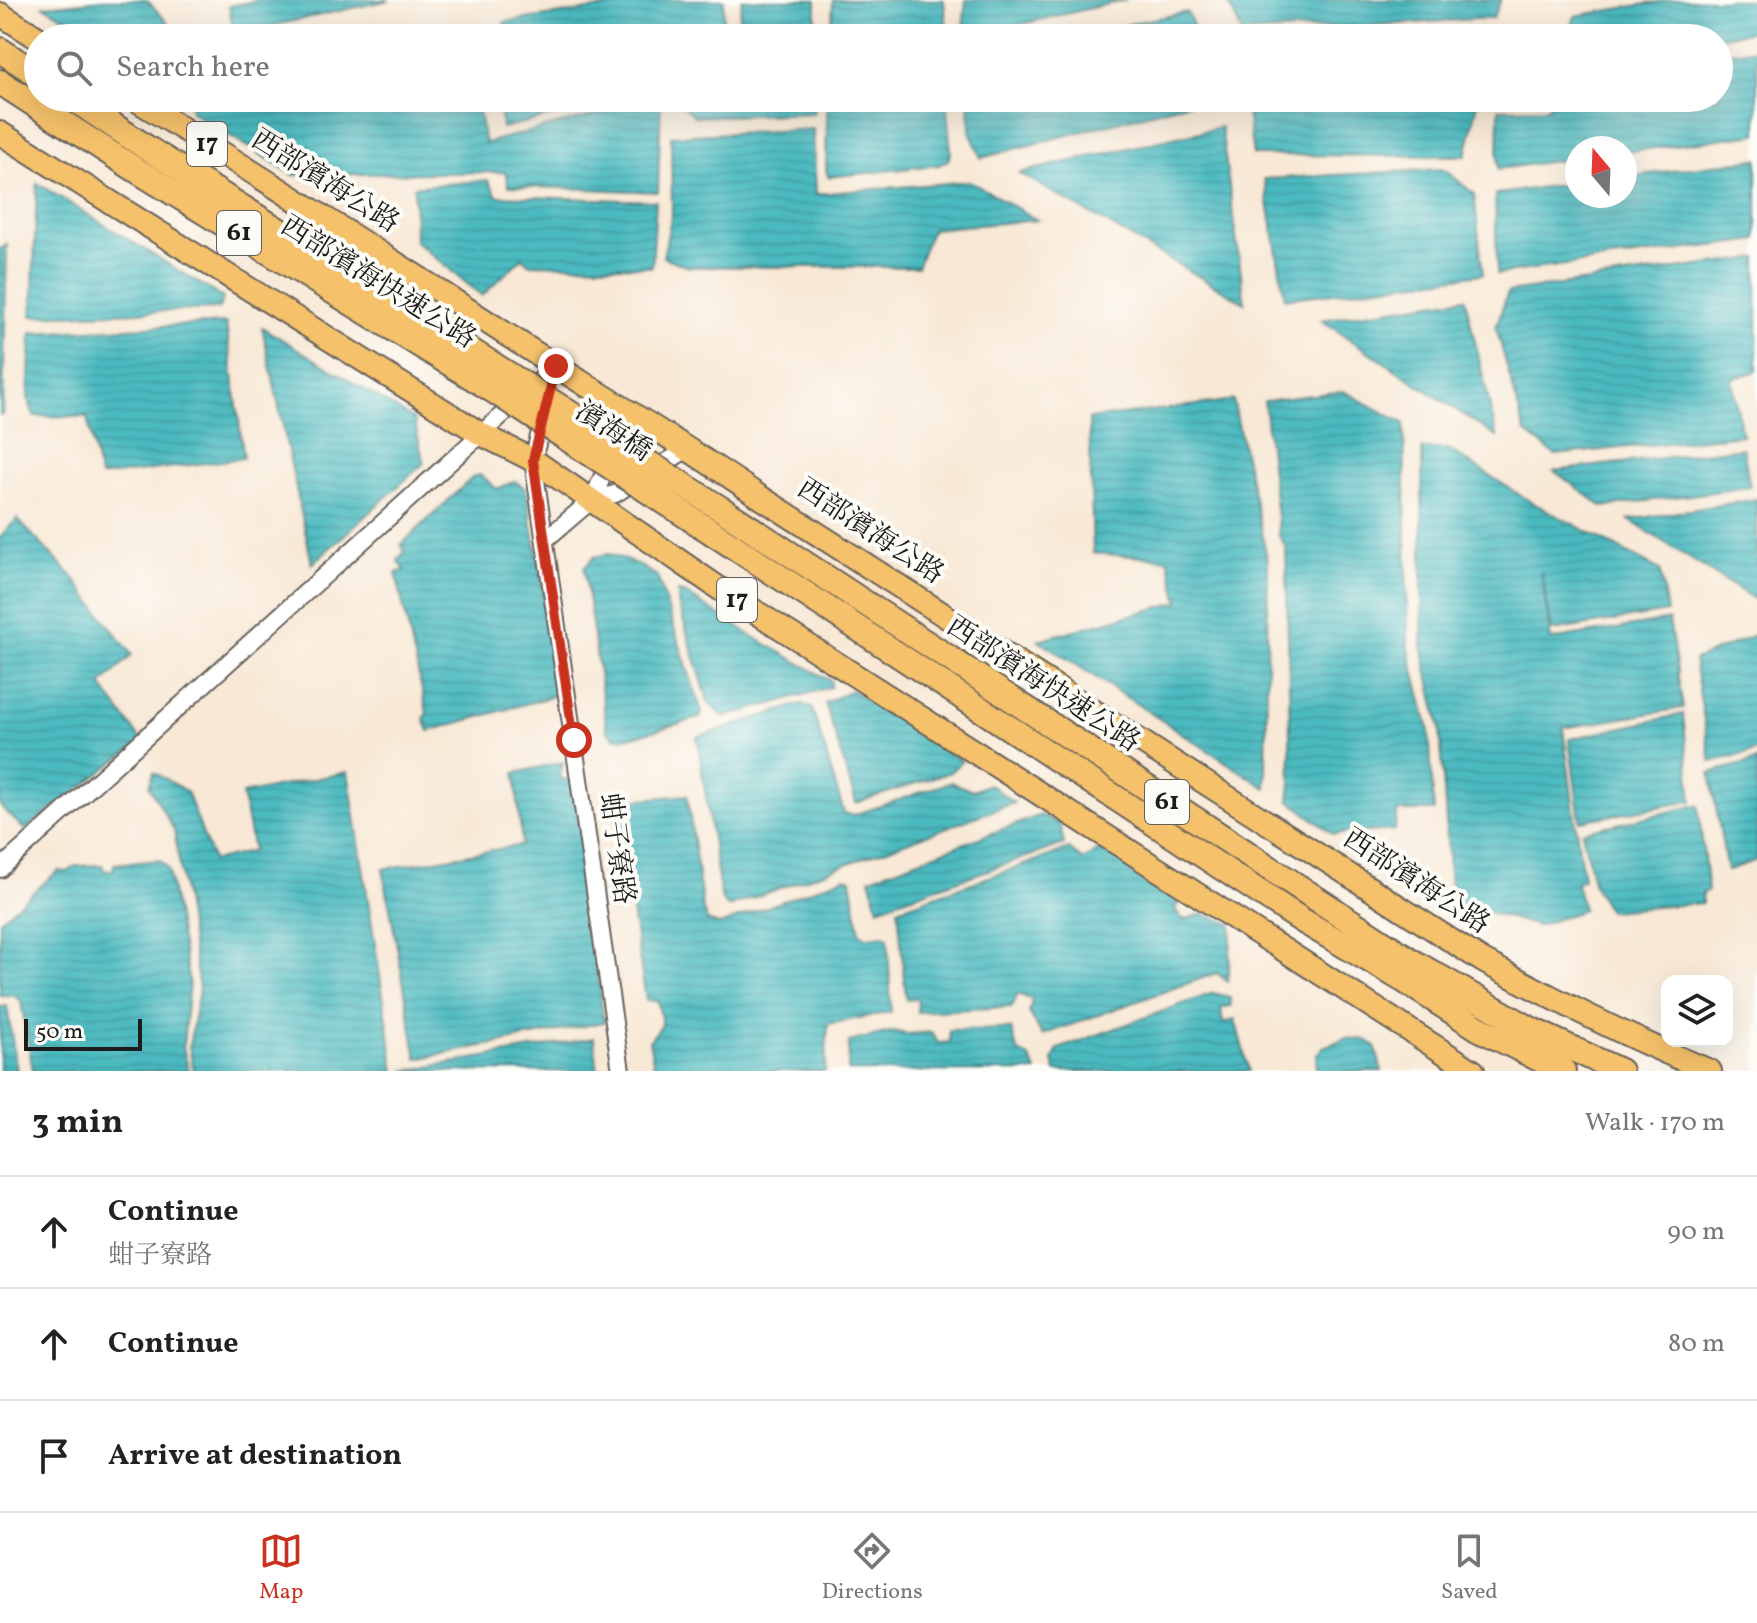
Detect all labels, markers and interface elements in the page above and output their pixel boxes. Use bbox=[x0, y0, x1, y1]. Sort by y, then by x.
search box bbox=[24, 24, 1733, 112]
icon: search bbox=[52, 46, 96, 90]
text: Search here bbox=[116, 47, 270, 89]
street label: 西部濱海公路 bbox=[243, 121, 407, 243]
road number: 17 bbox=[187, 122, 227, 166]
north arrow bbox=[1565, 136, 1637, 208]
street label: 西部濱海快速公路 bbox=[273, 207, 483, 359]
road number: 61 bbox=[217, 211, 261, 255]
route end bbox=[538, 348, 574, 384]
street label: 濱海橋 bbox=[567, 393, 659, 471]
street label: 西部濱海公路 bbox=[789, 470, 951, 594]
road number: 17 bbox=[717, 578, 757, 622]
street label: 西部濱海快速公路 bbox=[938, 608, 1148, 762]
route start bbox=[556, 722, 592, 758]
road number: 61 bbox=[1145, 780, 1189, 824]
street label: 蚶子寮路 bbox=[589, 791, 643, 907]
street label: 西部濱海公路 bbox=[1335, 820, 1497, 944]
map controls bbox=[1661, 975, 1733, 1047]
button: layers bbox=[1661, 975, 1733, 1047]
scale bar bbox=[24, 1015, 142, 1051]
text: 50 m bbox=[36, 1017, 83, 1048]
text: 3 min bbox=[32, 1100, 123, 1147]
text: Walk · 170 m bbox=[1585, 1105, 1725, 1141]
text: Continue bbox=[108, 1191, 239, 1233]
icon: ahead bbox=[32, 1210, 76, 1254]
text: 90 m bbox=[1667, 1214, 1725, 1250]
text: 蚶子寮路 bbox=[108, 1238, 212, 1274]
icon: ahead bbox=[32, 1322, 76, 1366]
text: Continue bbox=[108, 1323, 239, 1365]
text: 80 m bbox=[1668, 1326, 1725, 1362]
icon: arrive bbox=[32, 1434, 76, 1478]
text: Arrive at destination bbox=[108, 1435, 402, 1477]
tab: Map bbox=[259, 1529, 303, 1608]
tab: Directions bbox=[822, 1529, 923, 1608]
tab: Saved bbox=[1441, 1529, 1498, 1608]

